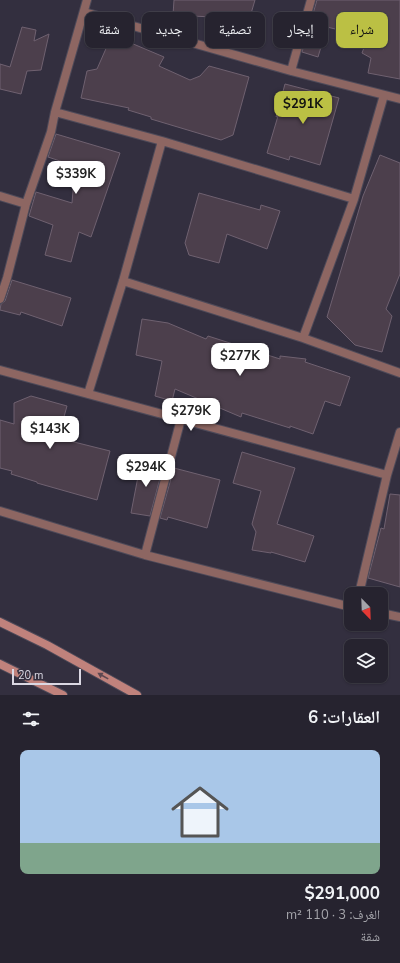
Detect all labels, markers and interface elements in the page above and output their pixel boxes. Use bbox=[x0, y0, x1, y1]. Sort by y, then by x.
chip: شقة bbox=[85, 12, 134, 48]
chip: جديد bbox=[142, 12, 197, 48]
chip: تصفية bbox=[205, 12, 265, 48]
chip: إيجار bbox=[273, 12, 328, 48]
chip: شراء bbox=[336, 12, 388, 48]
pin: $291K bbox=[275, 91, 331, 125]
text: $291K bbox=[283, 95, 323, 113]
pin: $339K bbox=[48, 161, 104, 195]
text: $339K bbox=[56, 165, 96, 183]
pin: $277K bbox=[212, 343, 268, 377]
text: $277K bbox=[220, 347, 260, 365]
pin: $279K bbox=[163, 398, 219, 432]
text: $279K bbox=[171, 402, 211, 420]
pin: $143K bbox=[22, 416, 78, 450]
text: $143K bbox=[30, 420, 70, 438]
pin: $294K bbox=[118, 454, 174, 488]
text: $294K bbox=[126, 458, 166, 476]
north arrow bbox=[344, 587, 388, 631]
map controls bbox=[344, 587, 388, 683]
button: layers bbox=[344, 639, 388, 683]
scale bar bbox=[12, 667, 81, 686]
text: 20 m bbox=[18, 668, 43, 683]
one-way arrow bbox=[98, 672, 109, 679]
text: العقارات: 6 bbox=[308, 706, 380, 729]
icon: filters bbox=[20, 708, 42, 730]
icon: home bbox=[164, 776, 236, 848]
text: $291,000 bbox=[304, 882, 380, 905]
text: الغرف: 3 · 110 m² bbox=[286, 906, 380, 924]
text: شقة bbox=[361, 928, 380, 946]

